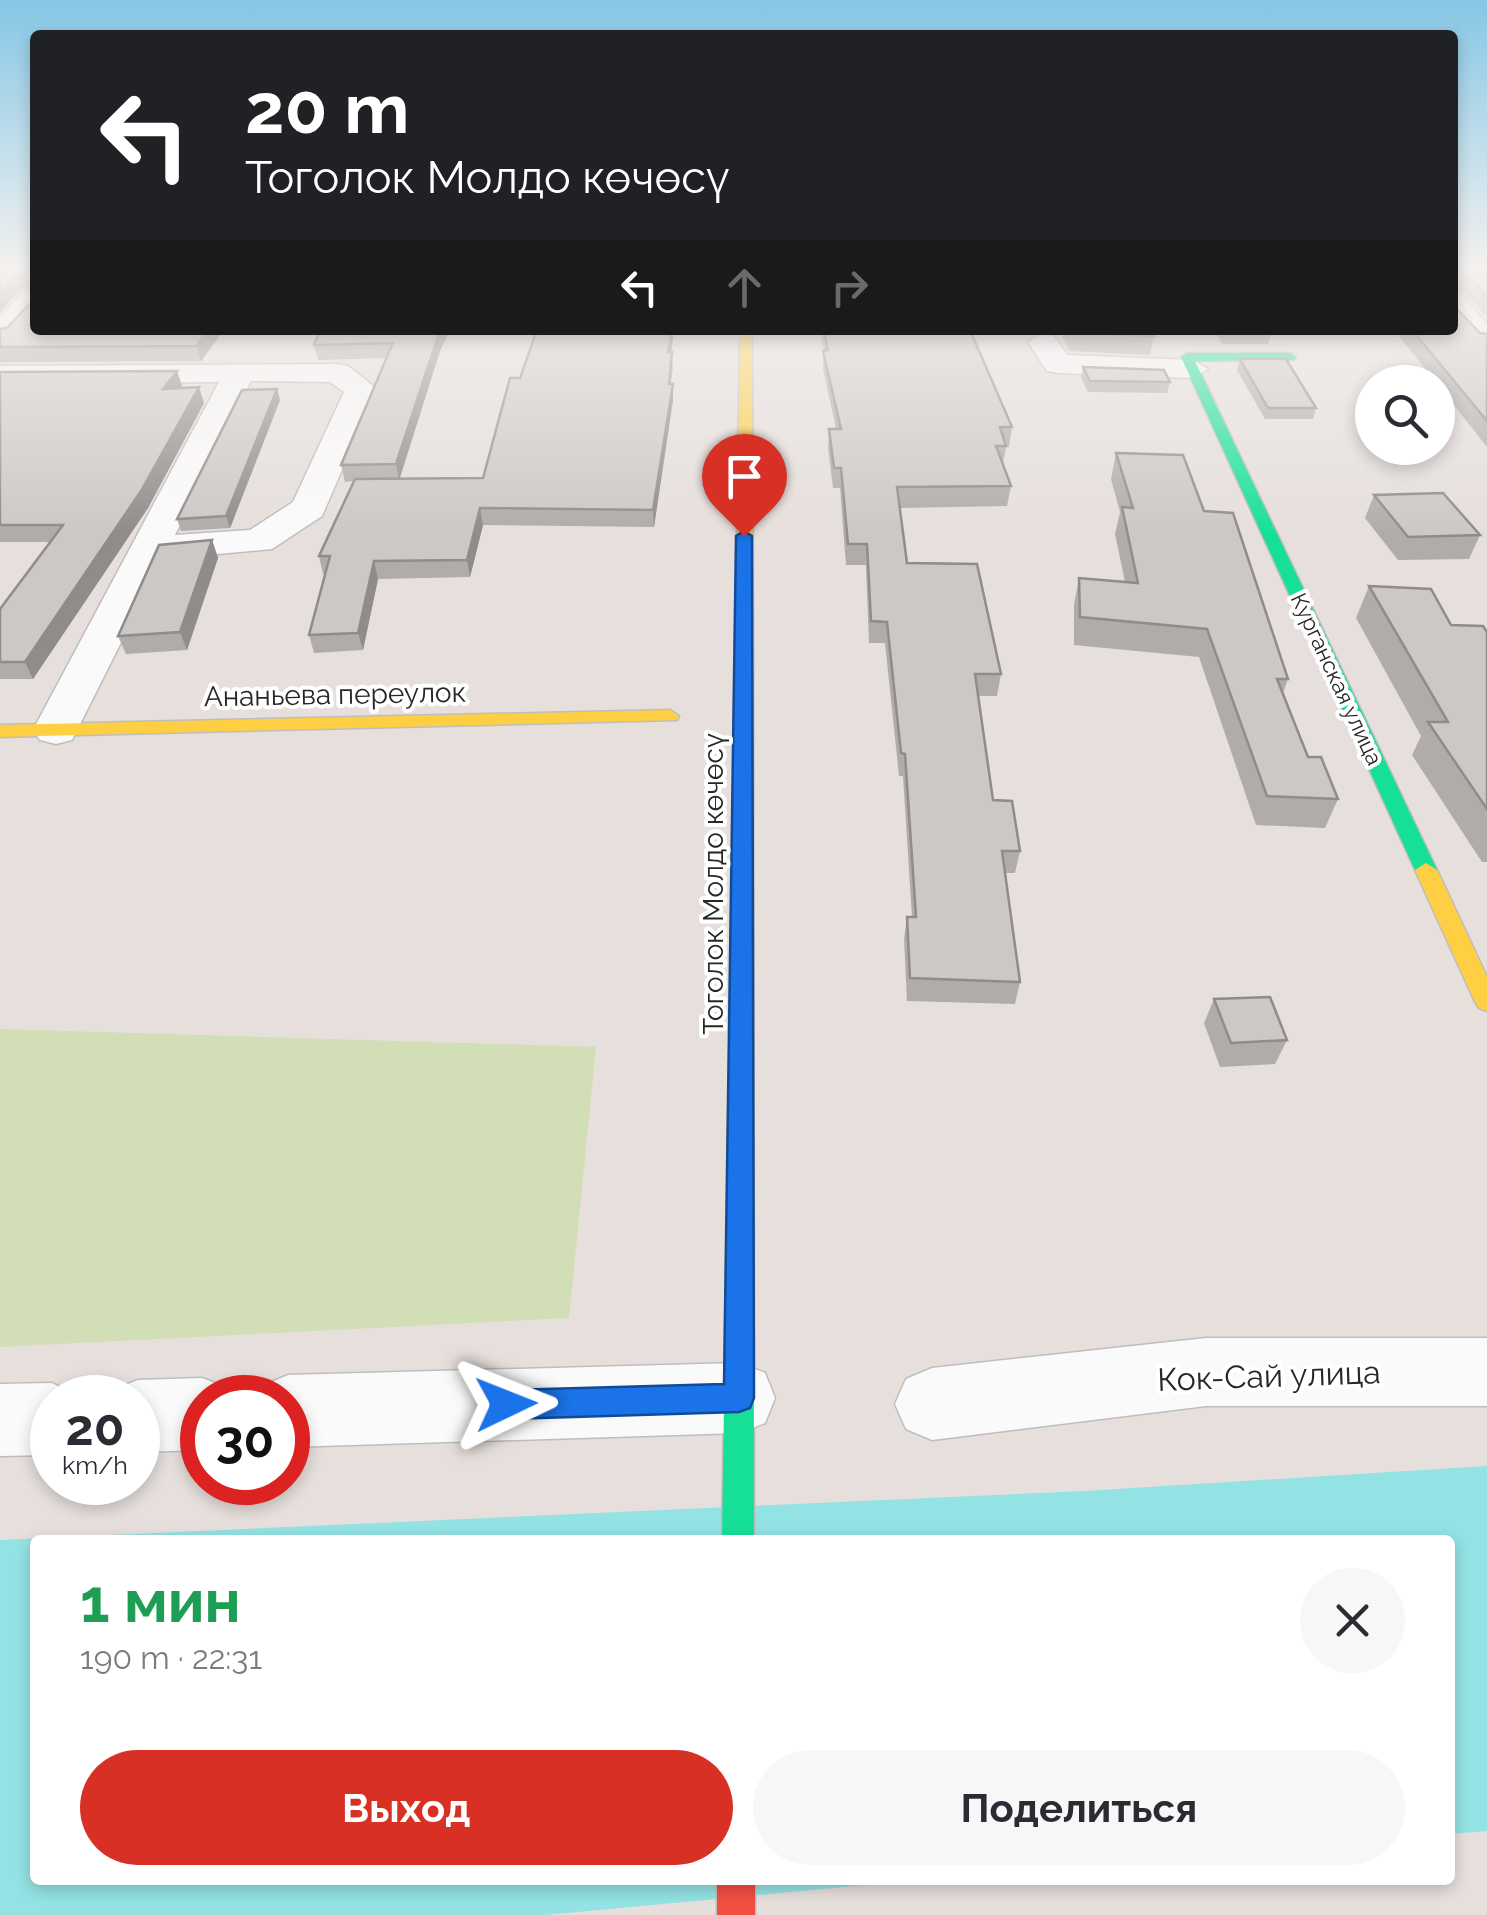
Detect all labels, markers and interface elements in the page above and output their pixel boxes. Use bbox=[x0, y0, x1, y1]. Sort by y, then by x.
text: 20 m bbox=[245, 67, 409, 149]
icon: left bbox=[80, 70, 210, 200]
text: Тоголок Молдо көчөсү bbox=[245, 151, 730, 204]
icon: left bbox=[612, 260, 667, 315]
icon: ahead bbox=[717, 260, 772, 315]
icon: right bbox=[822, 260, 877, 315]
map controls bbox=[1355, 365, 1455, 465]
button: search bbox=[1355, 365, 1455, 465]
pin bbox=[702, 434, 787, 537]
icon: arrive bbox=[717, 449, 772, 504]
street label: Курганская улица bbox=[1286, 589, 1388, 769]
street label: Ананьева переулок bbox=[204, 676, 466, 713]
street label: Тоголок Молдо көчөсү bbox=[697, 733, 730, 1035]
position arrow bbox=[454, 1352, 558, 1456]
street label: Кок-Сай улица bbox=[1157, 1353, 1381, 1398]
speed limit sign: 30 bbox=[180, 1375, 310, 1505]
text: 20 bbox=[66, 1398, 124, 1457]
text: km/h bbox=[62, 1450, 128, 1480]
text: 1 мин bbox=[80, 1566, 241, 1636]
button: close bbox=[1300, 1568, 1405, 1673]
text: 190 m · 22:31 bbox=[80, 1639, 262, 1676]
button: Выход bbox=[80, 1750, 733, 1865]
button: Поделиться bbox=[753, 1750, 1405, 1865]

